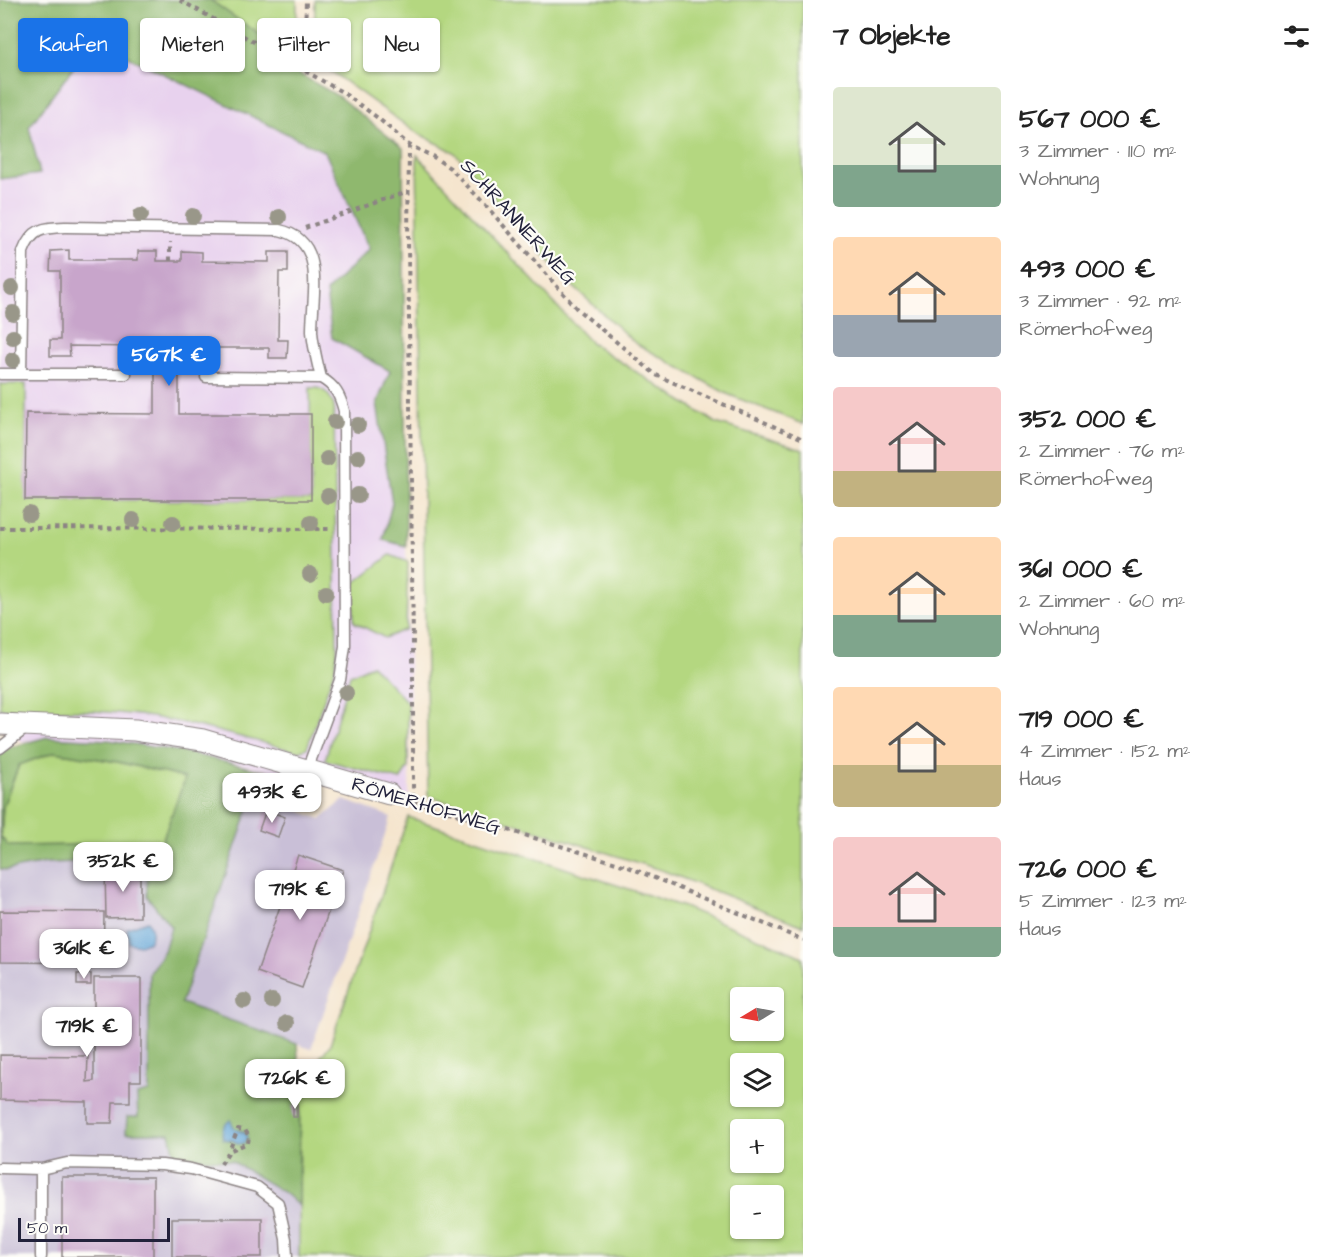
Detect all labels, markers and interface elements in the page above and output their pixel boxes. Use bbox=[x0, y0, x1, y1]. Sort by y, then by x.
chip: Kaufen bbox=[18, 18, 128, 72]
chip: Mieten bbox=[140, 18, 245, 72]
chip: Filter bbox=[257, 18, 351, 72]
chip: Neu bbox=[363, 18, 440, 72]
text: 7 Objekte bbox=[833, 18, 951, 54]
icon: filters bbox=[1280, 20, 1313, 53]
text: 567 000 € bbox=[1019, 101, 1160, 137]
icon: home bbox=[881, 111, 953, 183]
text: 3 Zimmer · 110 m² bbox=[1019, 137, 1177, 165]
street label: SCHRANNERWEG bbox=[453, 152, 583, 292]
text: Wohnung bbox=[1019, 165, 1099, 193]
text: 493 000 € bbox=[1019, 251, 1155, 287]
icon: home bbox=[881, 261, 953, 333]
text: 3 Zimmer · 92 m² bbox=[1019, 287, 1182, 315]
text: Römerhofweg bbox=[1019, 315, 1152, 343]
pin: 567K € bbox=[120, 336, 218, 387]
text: 567K € bbox=[131, 341, 207, 369]
text: 352 000 € bbox=[1019, 401, 1156, 437]
icon: home bbox=[881, 411, 953, 483]
text: 2 Zimmer · 76 m² bbox=[1019, 437, 1185, 465]
text: Römerhofweg bbox=[1019, 465, 1152, 493]
text: 361 000 € bbox=[1019, 551, 1143, 587]
icon: home bbox=[881, 561, 953, 633]
text: 2 Zimmer · 60 m² bbox=[1019, 587, 1185, 615]
text: Wohnung bbox=[1019, 615, 1099, 643]
text: 719 000 € bbox=[1019, 701, 1144, 737]
icon: home bbox=[881, 711, 953, 783]
text: 4 Zimmer · 152 m² bbox=[1019, 737, 1190, 765]
text: Haus bbox=[1019, 765, 1061, 793]
street label: RÖMERHOFWEG bbox=[348, 770, 504, 842]
pin: 493K € bbox=[223, 773, 321, 824]
text: 493K € bbox=[236, 778, 308, 806]
pin: 352K € bbox=[74, 842, 172, 893]
text: 352K € bbox=[87, 847, 159, 875]
text: 726 000 € bbox=[1019, 851, 1157, 887]
icon: home bbox=[881, 861, 953, 933]
pin: 719K € bbox=[251, 870, 349, 921]
text: 719K € bbox=[269, 875, 331, 903]
text: 5 Zimmer · 123 m² bbox=[1019, 887, 1187, 915]
text: Haus bbox=[1019, 915, 1061, 943]
pin: 361K € bbox=[35, 929, 133, 980]
text: 361K € bbox=[53, 934, 115, 962]
north arrow bbox=[730, 987, 784, 1041]
map controls bbox=[730, 987, 784, 1239]
pin: 719K € bbox=[38, 1007, 136, 1058]
text: 719K € bbox=[56, 1012, 118, 1040]
button: layers bbox=[730, 1053, 784, 1107]
pin: 726K € bbox=[246, 1059, 344, 1110]
text: 726K € bbox=[259, 1064, 331, 1092]
button: + bbox=[730, 1119, 784, 1173]
button: − bbox=[730, 1185, 784, 1239]
scale bar bbox=[18, 1215, 170, 1242]
text: 50 m bbox=[27, 1217, 67, 1239]

